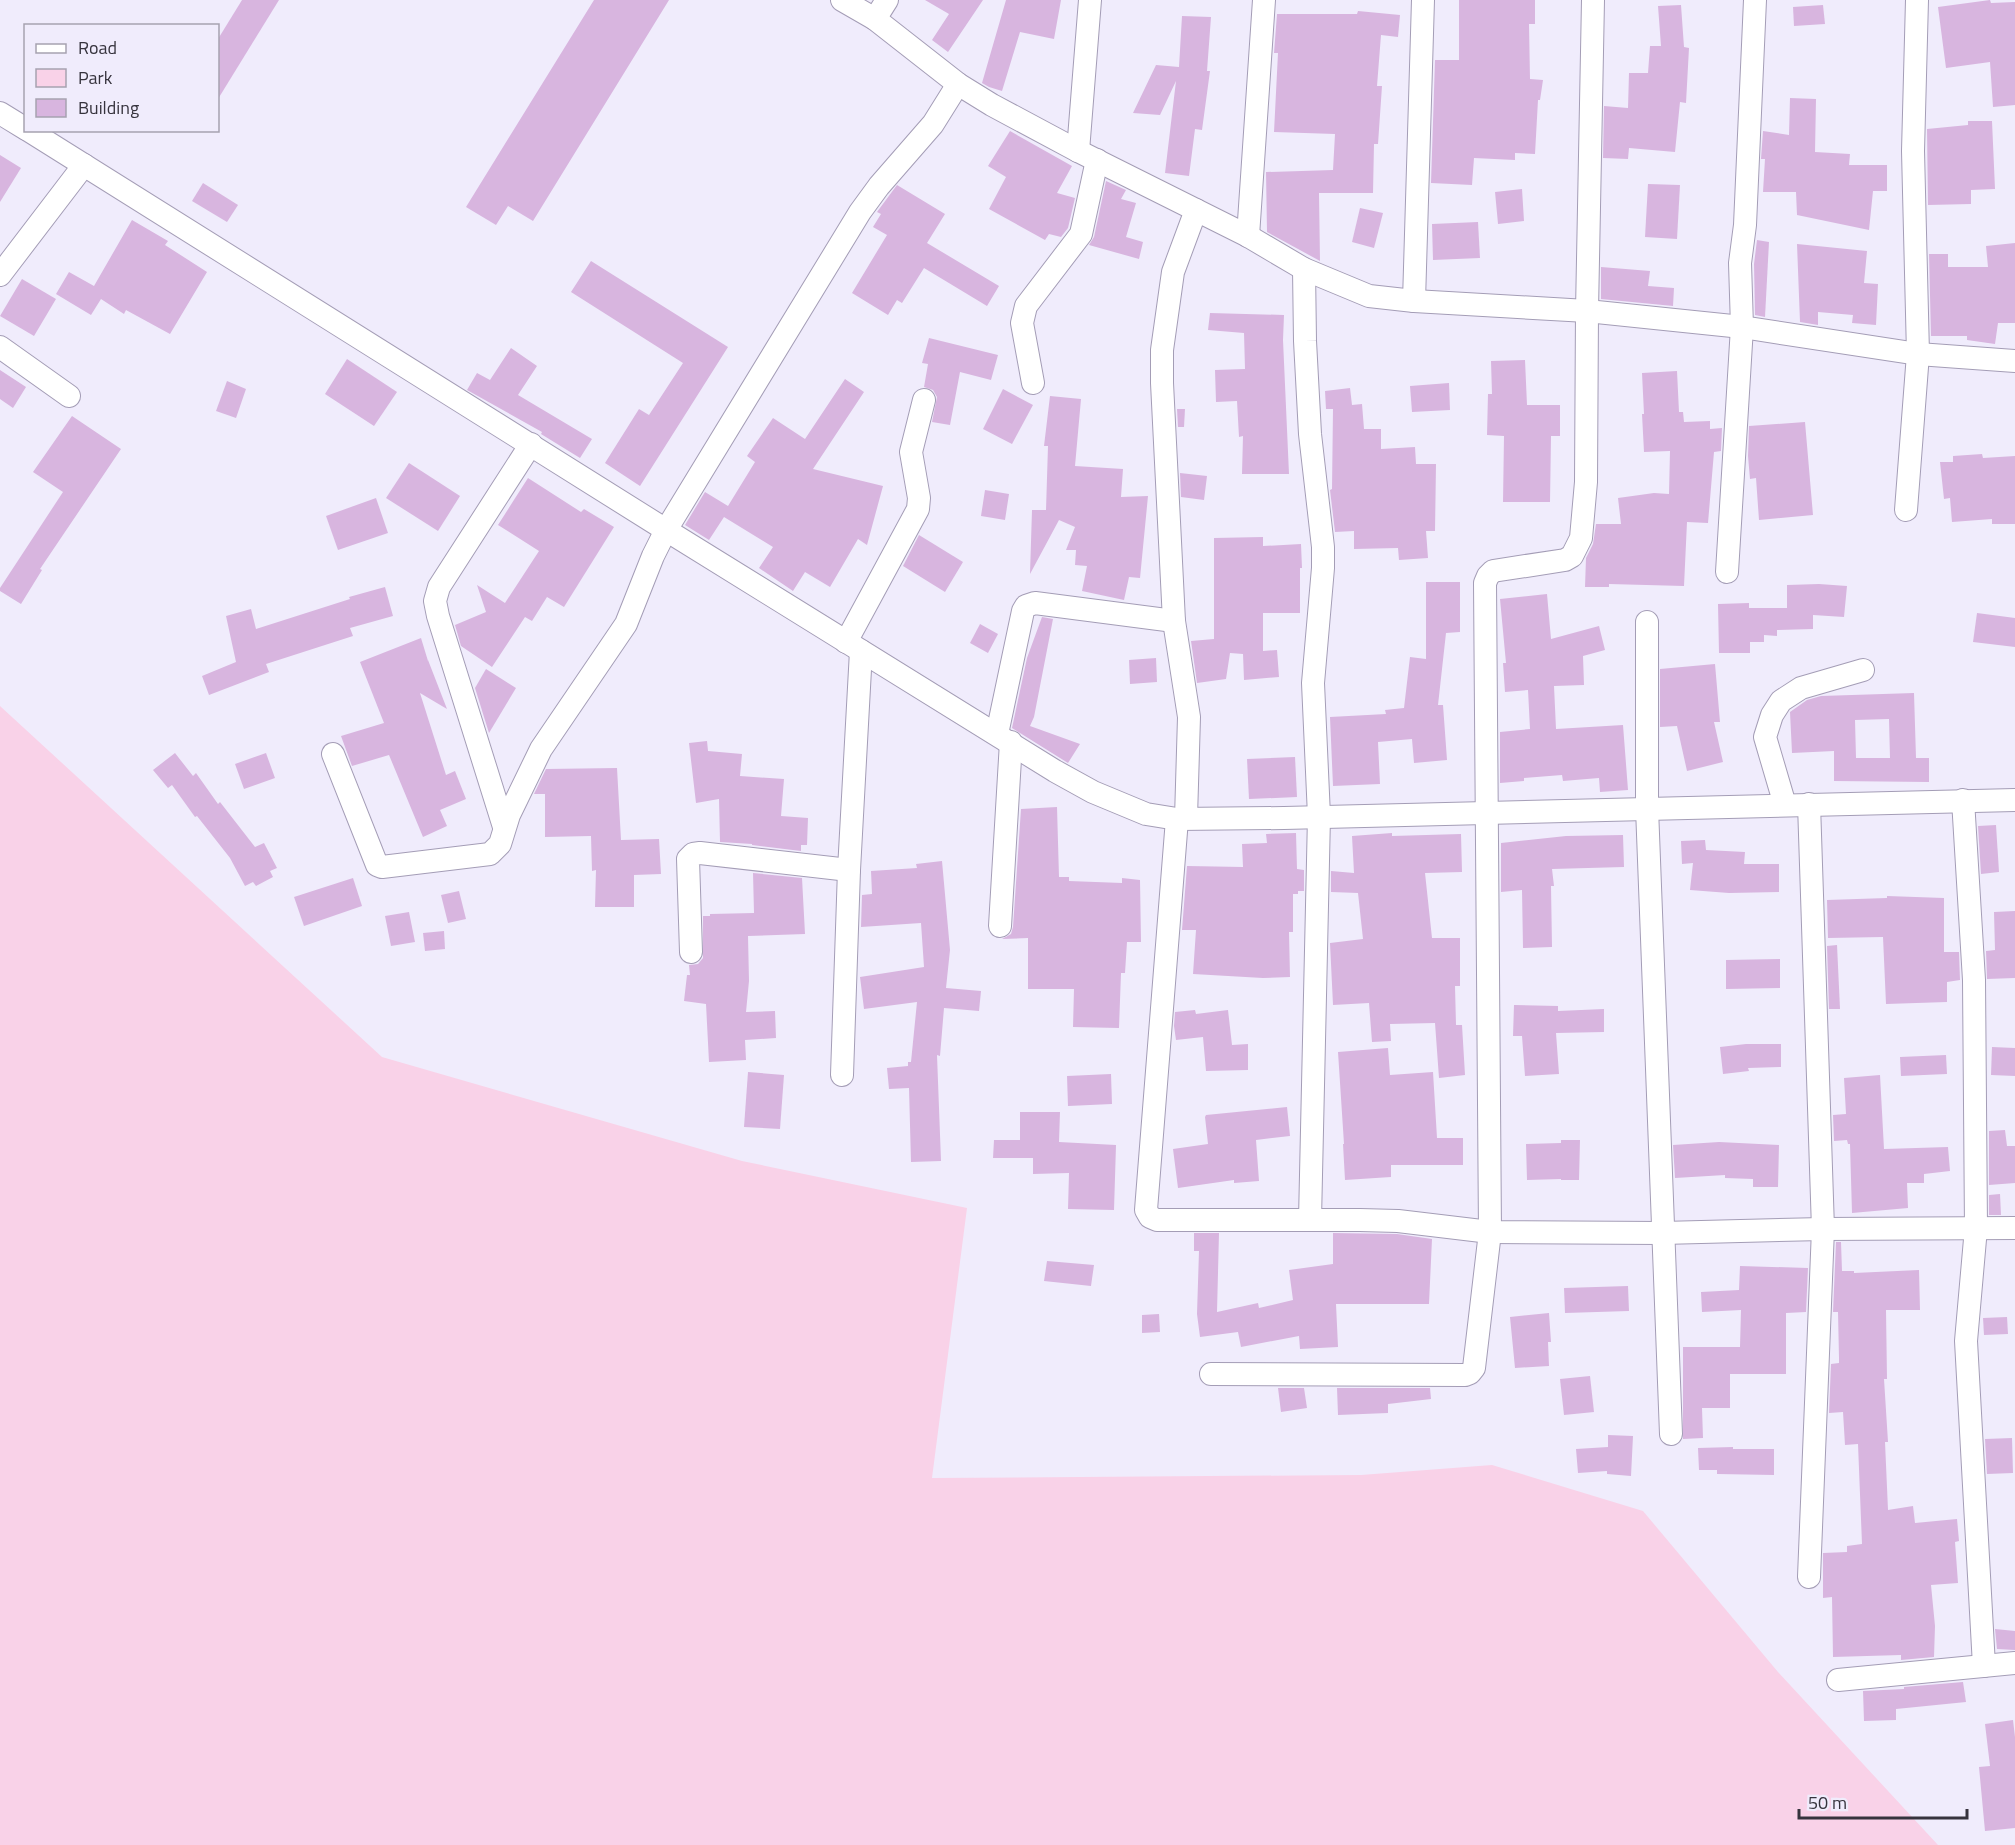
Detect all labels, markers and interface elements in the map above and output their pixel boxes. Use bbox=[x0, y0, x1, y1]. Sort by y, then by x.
legend bbox=[24, 24, 219, 132]
text: Road bbox=[78, 34, 117, 61]
text: Park bbox=[78, 64, 113, 91]
text: Building bbox=[78, 94, 139, 121]
scale bar bbox=[1799, 1782, 1967, 1820]
text: 50 m bbox=[1808, 1789, 1847, 1816]

